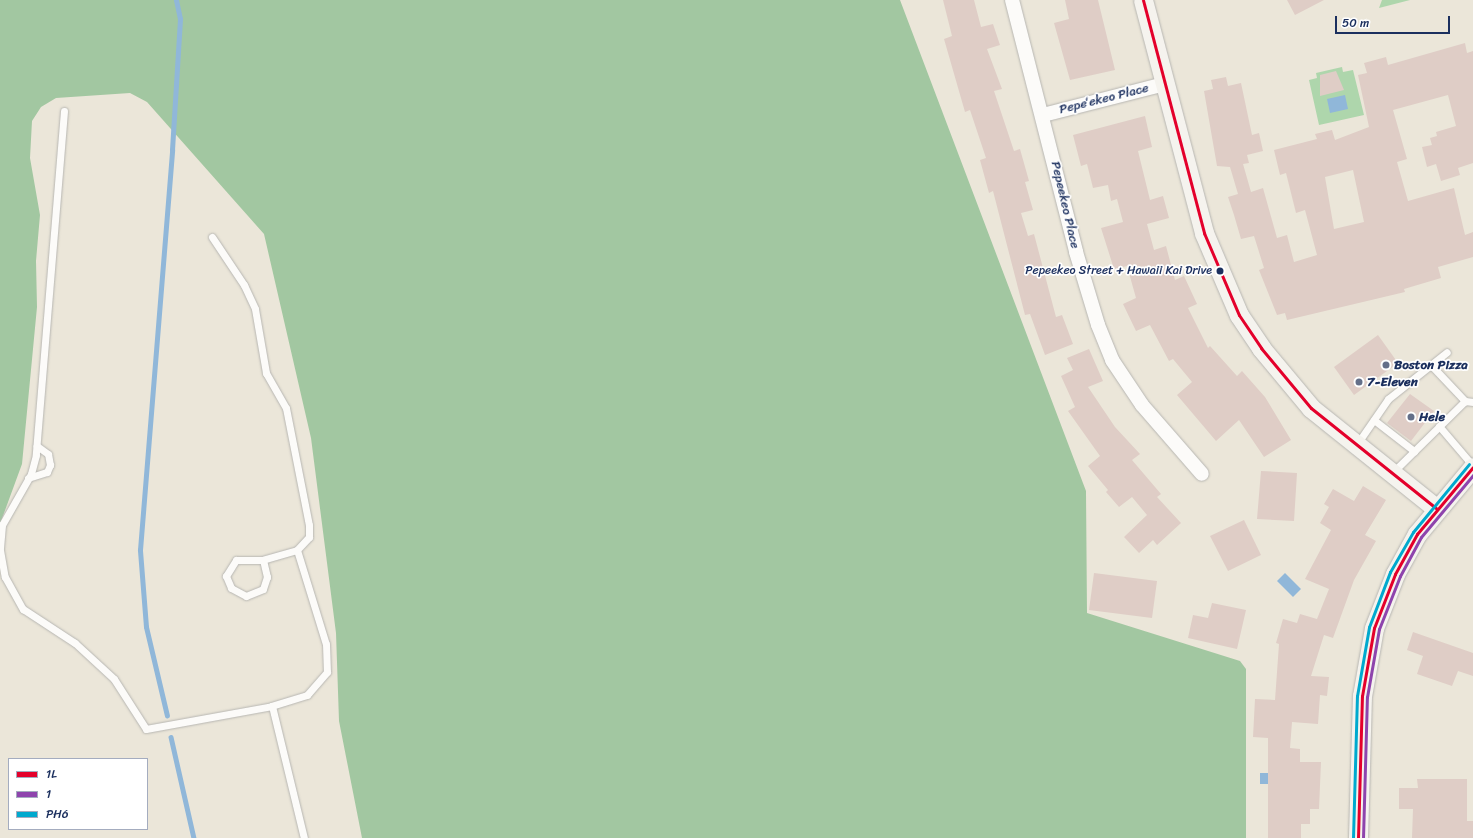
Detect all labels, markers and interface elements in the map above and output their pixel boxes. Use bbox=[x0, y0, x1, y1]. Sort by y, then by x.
scale bar bbox=[1337, 8, 1452, 34]
text: 50 m bbox=[1342, 12, 1369, 34]
street label: Pepeʻekeo Place bbox=[1058, 80, 1150, 118]
street label: Pepeekeo Place bbox=[1047, 160, 1083, 250]
place label: Pepeekeo Street + Hawaii Kai Drive bbox=[1025, 264, 1212, 278]
marker: Pepeekeo Street + Hawaii Kai Drive bbox=[1215, 266, 1225, 276]
place label: Boston Pizza bbox=[1394, 357, 1468, 373]
marker: Boston Pizza bbox=[1381, 360, 1391, 370]
place label: 7-Eleven bbox=[1367, 374, 1418, 390]
marker: 7-Eleven bbox=[1354, 377, 1364, 387]
place label: Hele bbox=[1419, 409, 1445, 425]
marker: Hele bbox=[1406, 412, 1416, 422]
legend bbox=[8, 758, 148, 830]
text: 1L bbox=[46, 763, 57, 785]
text: 1 bbox=[46, 783, 51, 805]
text: PH6 bbox=[46, 803, 69, 825]

